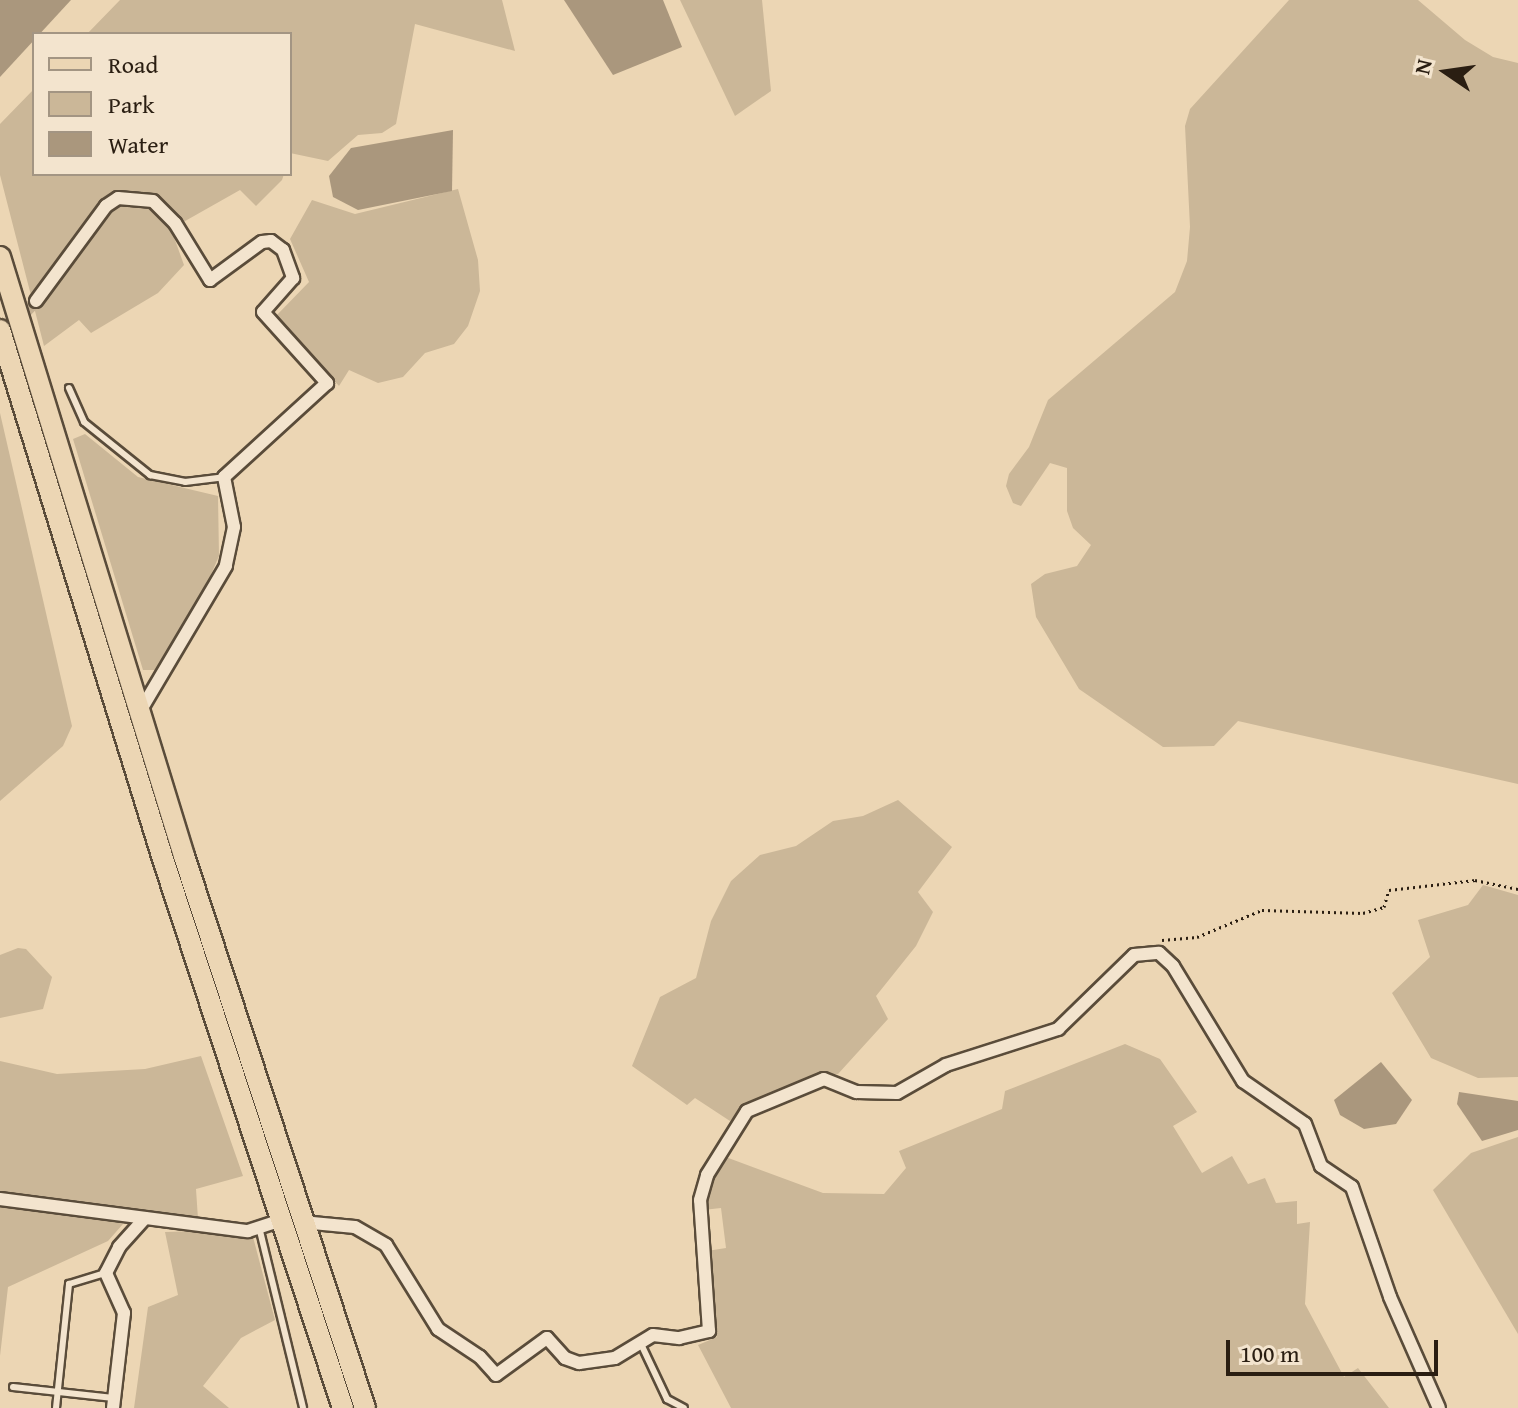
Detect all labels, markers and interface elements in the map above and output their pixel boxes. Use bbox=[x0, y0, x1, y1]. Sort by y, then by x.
legend bbox=[32, 32, 292, 176]
north arrow bbox=[1406, 32, 1486, 112]
text: Road bbox=[108, 47, 158, 82]
text: N bbox=[1405, 56, 1440, 77]
text: Park bbox=[108, 87, 154, 122]
text: Water bbox=[108, 127, 168, 162]
scale bar bbox=[1230, 1324, 1442, 1374]
text: 100 m bbox=[1240, 1336, 1300, 1371]

